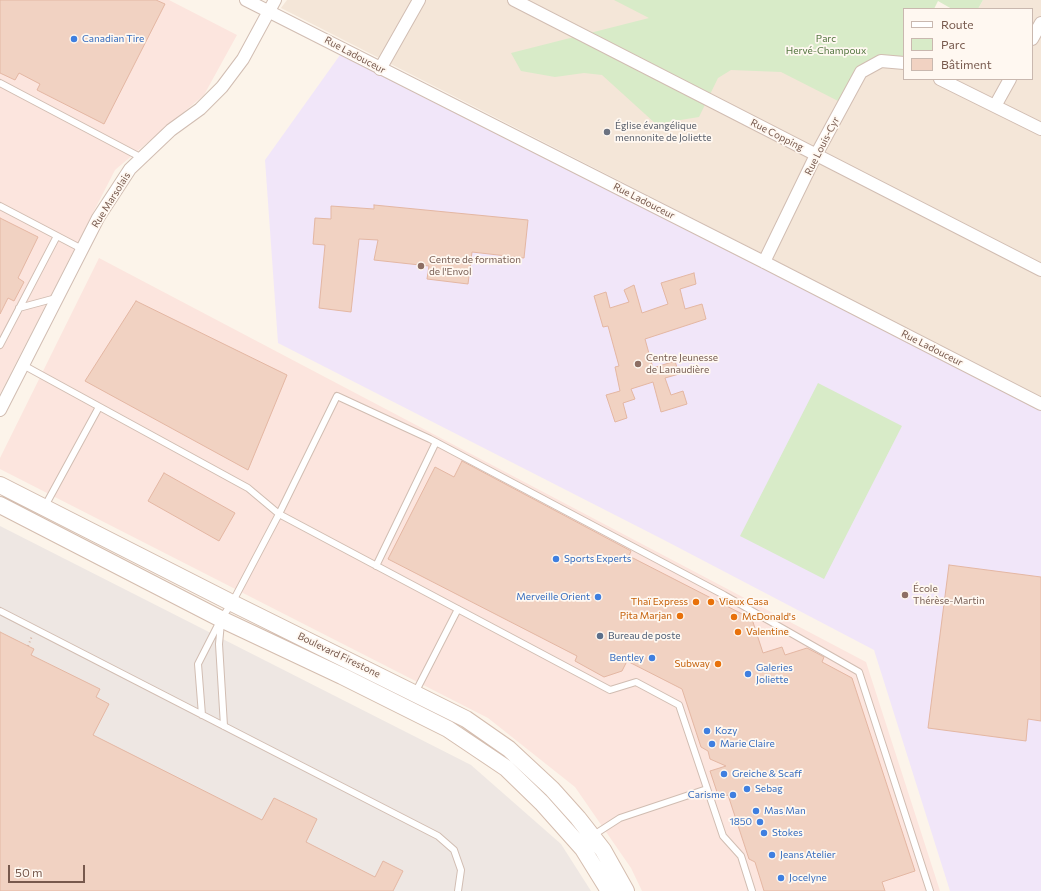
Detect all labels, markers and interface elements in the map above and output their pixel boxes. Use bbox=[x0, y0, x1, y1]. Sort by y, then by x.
legend bbox=[903, 8, 1033, 80]
text: Route bbox=[941, 17, 974, 31]
place label: Canadian Tire bbox=[82, 33, 144, 45]
park label: Parc Hervé-Champoux bbox=[786, 33, 866, 56]
marker: Canadian Tire bbox=[69, 34, 79, 44]
street label: Rue Ladouceur bbox=[322, 34, 388, 76]
text: Parc bbox=[941, 37, 965, 51]
text: Bâtiment bbox=[941, 57, 992, 71]
street label: Rue Louis-Cyr bbox=[802, 115, 842, 177]
street label: Rue Copping bbox=[749, 117, 805, 153]
place label: Église évangélique mennonite de Joliette bbox=[615, 120, 712, 144]
marker: Église évangélique mennonite de Joliette bbox=[602, 127, 612, 137]
street label: Rue Marsolais bbox=[89, 170, 133, 230]
street label: Rue Ladouceur bbox=[611, 180, 677, 222]
place label: Centre de formation de l'Envol bbox=[429, 254, 521, 278]
marker: Centre de formation de l'Envol bbox=[416, 261, 426, 271]
street label: Rue Ladouceur bbox=[899, 327, 965, 369]
place label: Centre Jeunesse de Lanaudière bbox=[646, 352, 718, 376]
marker: Centre Jeunesse de Lanaudière bbox=[633, 359, 643, 369]
place label: Sports Experts bbox=[564, 553, 631, 565]
marker: Sports Experts bbox=[551, 554, 561, 564]
place label: École Thérèse-Martin bbox=[913, 583, 985, 606]
marker: École Thérèse-Martin bbox=[900, 590, 910, 600]
place label: Merveille Orient bbox=[516, 591, 590, 603]
marker: Merveille Orient bbox=[593, 592, 603, 602]
place label: Thaï Express bbox=[631, 596, 688, 608]
place label: Vieux Casa bbox=[719, 596, 768, 608]
marker: Thaï Express bbox=[691, 597, 701, 607]
marker: Vieux Casa bbox=[706, 597, 716, 607]
place label: Pita Marjan bbox=[620, 610, 672, 622]
marker: Pita Marjan bbox=[675, 611, 685, 621]
place label: McDonald's bbox=[742, 611, 796, 623]
marker: McDonald's bbox=[729, 612, 739, 622]
place label: Valentine bbox=[746, 626, 789, 638]
marker: Valentine bbox=[733, 627, 743, 637]
street label: Boulevard Firestone bbox=[296, 630, 382, 680]
place label: Bureau de poste bbox=[608, 630, 680, 642]
marker: Bureau de poste bbox=[595, 631, 605, 641]
place label: Bentley bbox=[610, 652, 644, 664]
marker: Bentley bbox=[647, 653, 657, 663]
place label: Subway bbox=[675, 658, 710, 670]
marker: Subway bbox=[713, 659, 723, 669]
place label: Galeries Joliette bbox=[756, 662, 793, 686]
marker: Galeries Joliette bbox=[743, 669, 753, 679]
place label: Kozy bbox=[715, 725, 737, 737]
marker: Kozy bbox=[702, 726, 712, 736]
place label: Marie Claire bbox=[720, 738, 775, 750]
marker: Marie Claire bbox=[707, 739, 717, 749]
place label: Greiche & Scaff bbox=[732, 768, 802, 780]
marker: Greiche & Scaff bbox=[719, 769, 729, 779]
place label: Sebag bbox=[755, 783, 783, 795]
marker: Sebag bbox=[742, 784, 752, 794]
place label: Carisme bbox=[688, 789, 725, 801]
marker: Carisme bbox=[728, 790, 738, 800]
place label: Mas Man bbox=[764, 805, 806, 817]
marker: Mas Man bbox=[751, 806, 761, 816]
place label: 1850 bbox=[729, 816, 752, 828]
marker: 1850 bbox=[755, 817, 765, 827]
place label: Stokes bbox=[772, 827, 803, 839]
marker: Stokes bbox=[759, 828, 769, 838]
place label: Jeans Atelier bbox=[780, 849, 836, 861]
marker: Jeans Atelier bbox=[767, 850, 777, 860]
scale bar bbox=[10, 857, 87, 883]
text: 50 m bbox=[15, 865, 43, 879]
place label: Jocelyne bbox=[789, 872, 827, 884]
marker: Jocelyne bbox=[776, 873, 786, 883]

